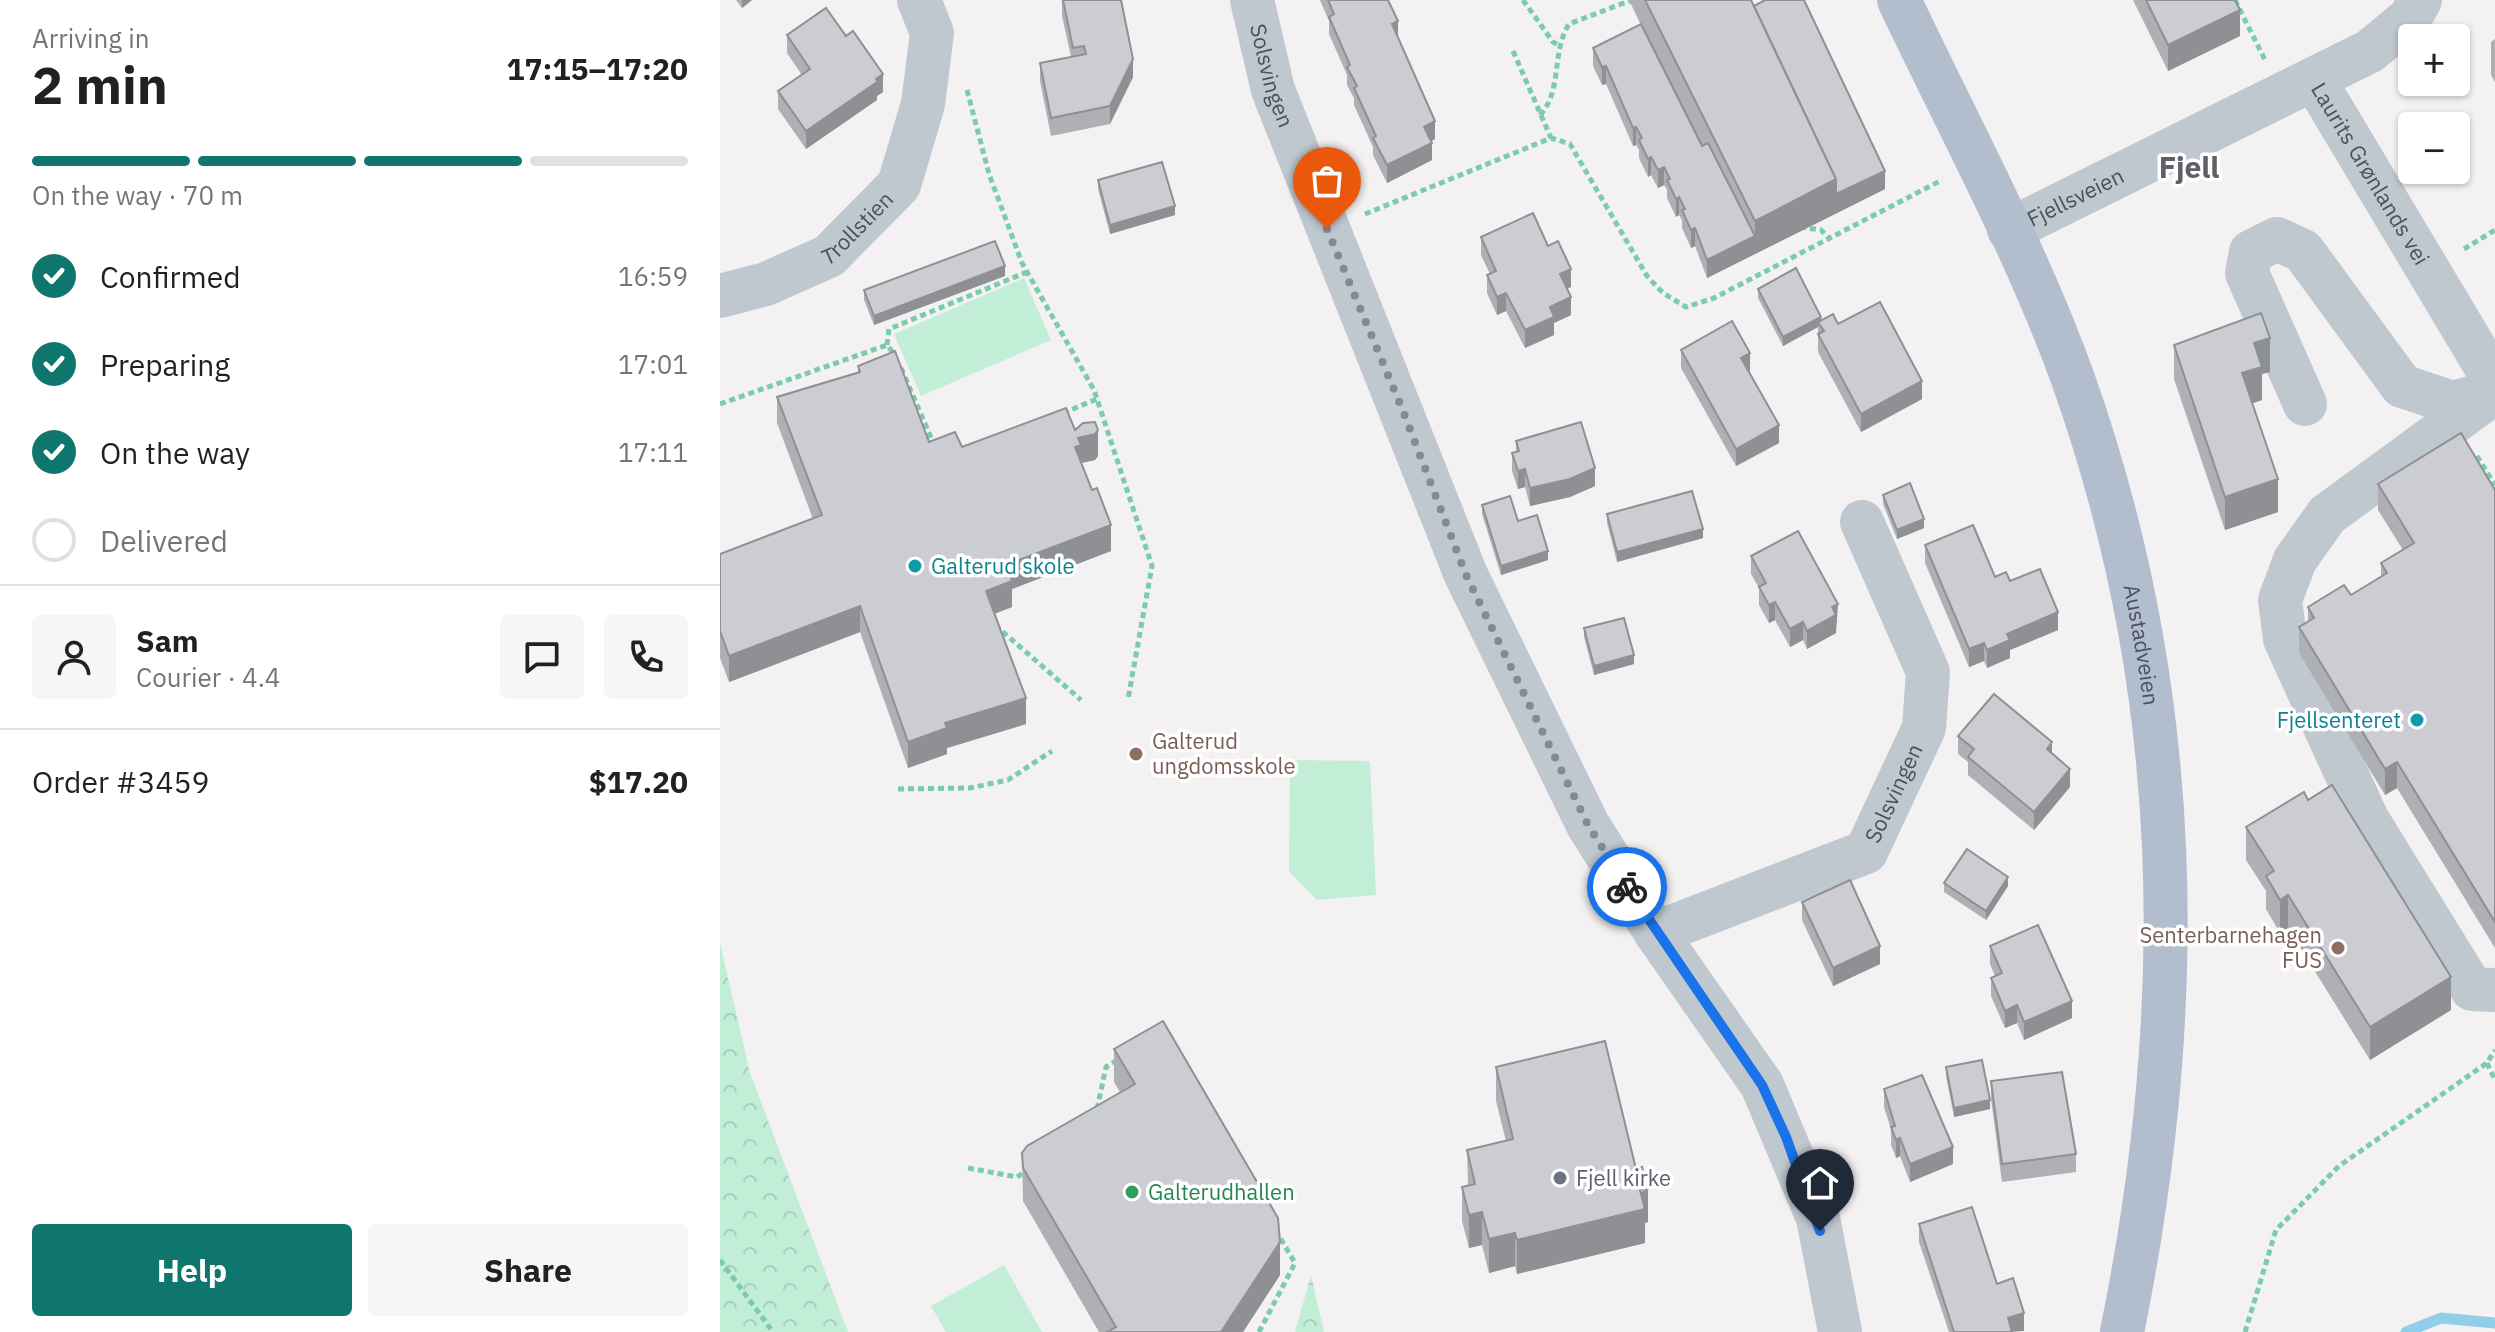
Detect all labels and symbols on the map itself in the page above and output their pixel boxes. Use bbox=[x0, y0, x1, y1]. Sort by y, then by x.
street label: Solsvingen bbox=[1244, 21, 1301, 131]
street label: Laurits Grønlands vei bbox=[2305, 77, 2437, 270]
pin bbox=[1293, 147, 1361, 229]
district label: Fjell bbox=[2159, 147, 2219, 186]
street label: Fjellsveien bbox=[2022, 160, 2128, 233]
street label: Trollstien bbox=[817, 185, 899, 271]
place label: Galterud skole bbox=[931, 551, 1074, 580]
marker: Galterud skole bbox=[906, 557, 924, 575]
street label: Austadveien bbox=[2117, 581, 2166, 707]
place label: Fjellsenteret bbox=[2277, 705, 2401, 734]
marker: Fjellsenteret bbox=[2408, 711, 2426, 729]
place label: Galterud ungdomsskole bbox=[1152, 726, 1296, 780]
street label: Solsvingen bbox=[1857, 739, 1929, 847]
marker: Galterud ungdomsskole bbox=[1127, 745, 1145, 763]
courier bbox=[1587, 847, 1667, 927]
place label: Senterbarnehagen FUS bbox=[2139, 920, 2322, 974]
marker: Senterbarnehagen FUS bbox=[2329, 939, 2347, 957]
pin bbox=[1786, 1149, 1854, 1231]
place label: Fjell kirke bbox=[1576, 1163, 1671, 1192]
marker: Fjell kirke bbox=[1551, 1169, 1569, 1187]
place label: Galterudhallen bbox=[1148, 1177, 1295, 1206]
marker: Galterudhallen bbox=[1123, 1183, 1141, 1201]

